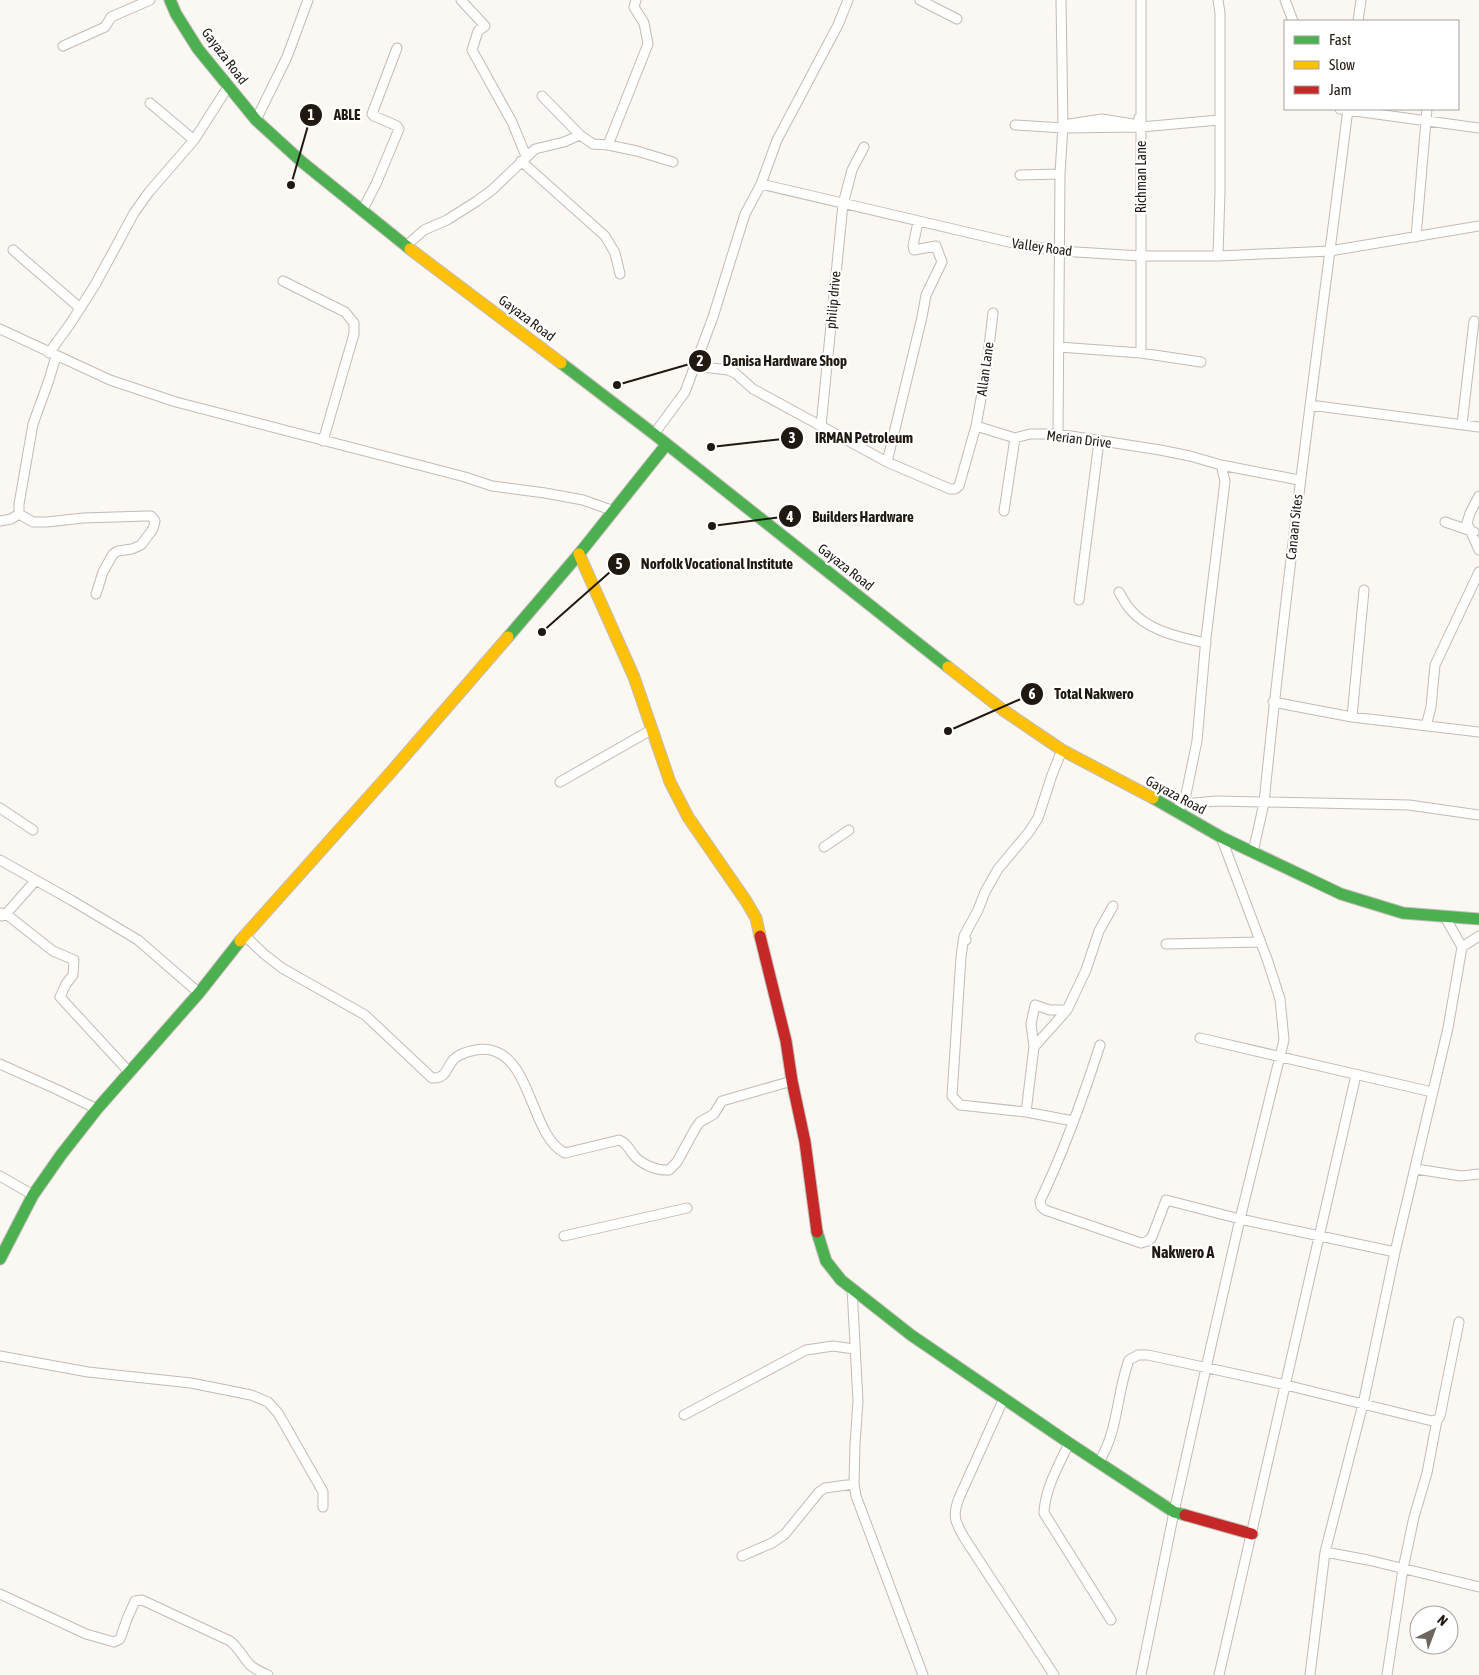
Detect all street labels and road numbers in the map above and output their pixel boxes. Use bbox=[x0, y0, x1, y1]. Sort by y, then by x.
street label: Gayaza Road bbox=[199, 25, 251, 87]
street label: Richman Lane bbox=[1133, 141, 1149, 213]
street label: Valley Road bbox=[1011, 235, 1073, 259]
street label: philip drive bbox=[822, 270, 844, 330]
street label: Gayaza Road bbox=[496, 292, 558, 344]
street label: Allan Lane bbox=[973, 341, 997, 397]
street label: Merian Drive bbox=[1046, 427, 1112, 451]
street label: Canaan Sites bbox=[1283, 493, 1305, 560]
street label: Gayaza Road bbox=[815, 540, 877, 594]
street label: Gayaza Road bbox=[1143, 772, 1209, 818]

